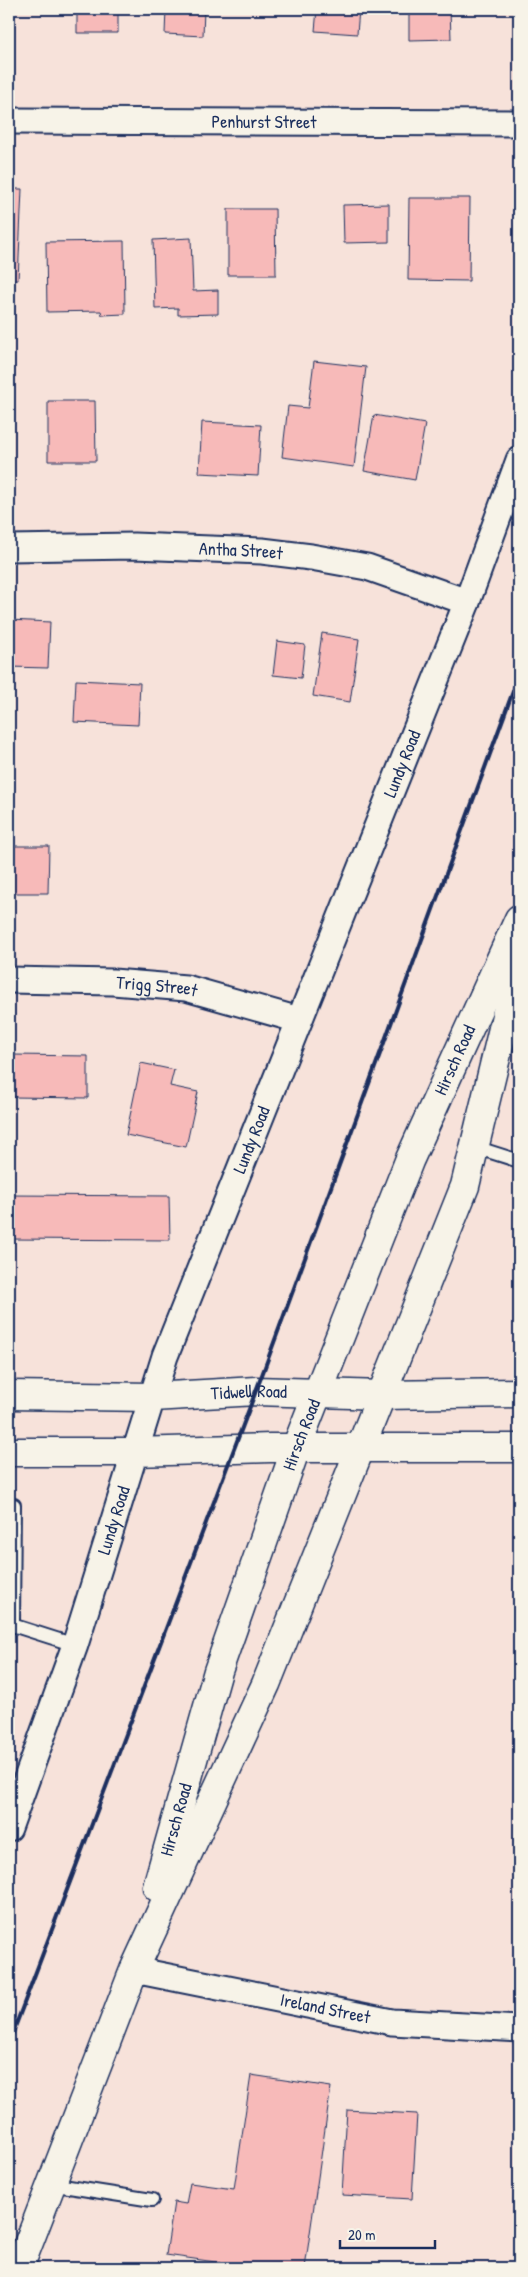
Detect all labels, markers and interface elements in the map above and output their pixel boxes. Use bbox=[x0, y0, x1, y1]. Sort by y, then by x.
street label: Penhurst Street bbox=[211, 109, 317, 134]
street label: Antha Street bbox=[199, 536, 285, 566]
street label: Lundy Road bbox=[377, 726, 426, 801]
street label: Trigg Street bbox=[115, 969, 201, 1003]
street label: Hirsch Road bbox=[428, 1021, 481, 1099]
street label: Lundy Road bbox=[226, 1102, 276, 1177]
street label: Tidwell Road bbox=[210, 1378, 287, 1406]
street label: Hirsch Road bbox=[276, 1395, 326, 1474]
street label: Lundy Road bbox=[91, 1483, 136, 1558]
street label: Hirsch Road bbox=[153, 1780, 198, 1859]
street label: Ireland Street bbox=[278, 1987, 373, 2029]
scale bar bbox=[340, 2217, 436, 2249]
text: 20 m bbox=[348, 2224, 375, 2245]

